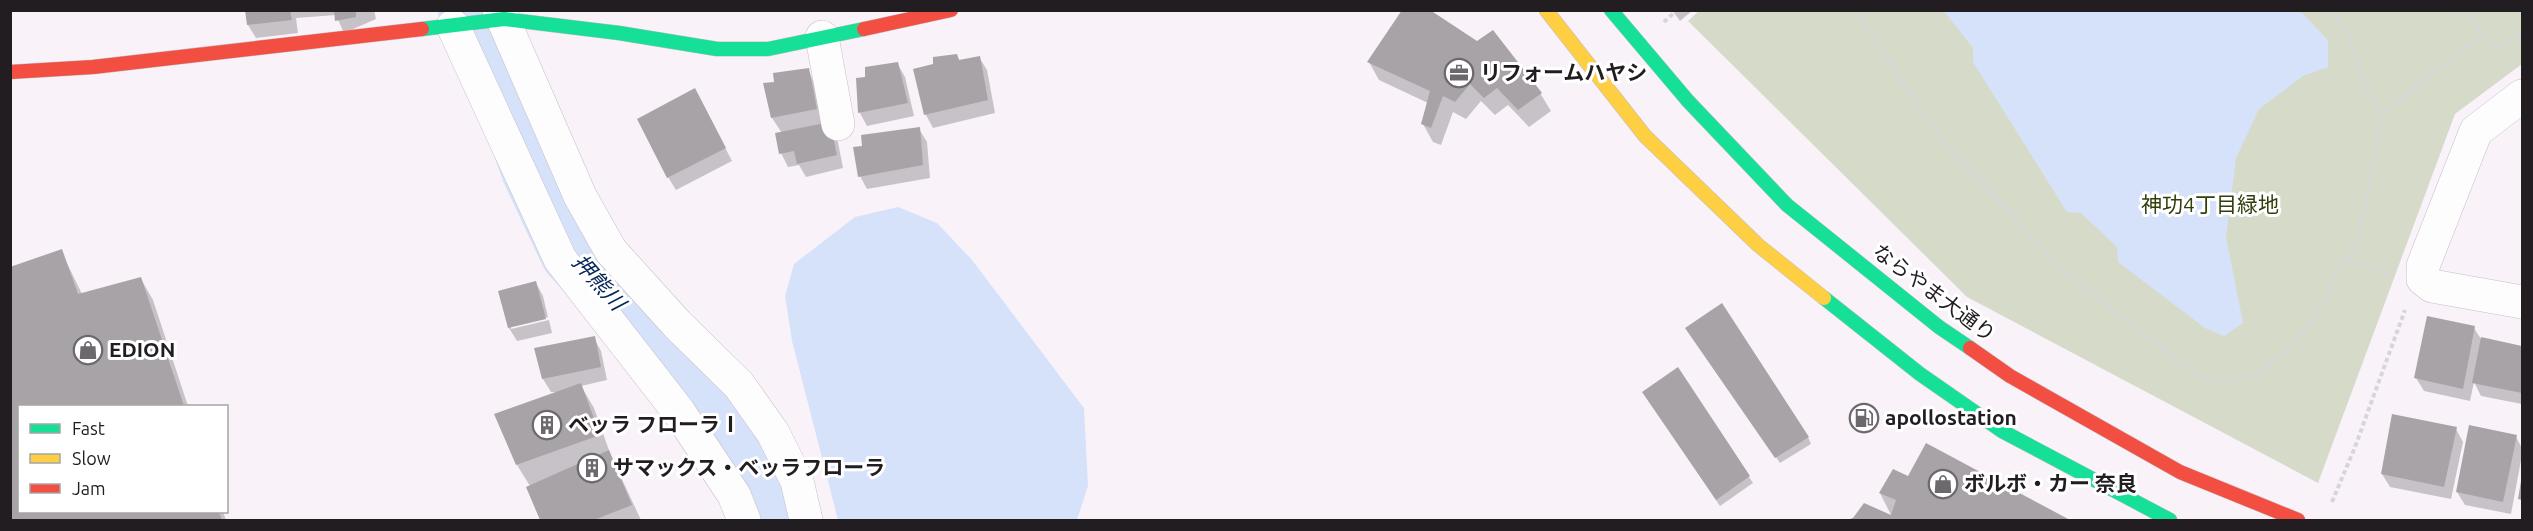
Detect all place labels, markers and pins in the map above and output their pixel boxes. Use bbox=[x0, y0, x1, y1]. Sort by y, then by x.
office icon: リフォームハヤシ bbox=[1443, 57, 1475, 89]
place label: リフォームハヤシ bbox=[1480, 60, 1647, 84]
shop icon: EDION bbox=[72, 334, 104, 366]
place label: EDION bbox=[109, 337, 175, 361]
fuel station icon: apollostation bbox=[1848, 402, 1880, 434]
place label: apollostation bbox=[1885, 405, 2017, 429]
building icon: ベッラ フローラⅠ bbox=[531, 409, 563, 441]
place label: ベッラ フローラⅠ bbox=[568, 412, 741, 436]
building icon: サマックス・ベッラフローラ bbox=[576, 452, 608, 484]
place label: サマックス・ベッラフローラ bbox=[613, 455, 885, 479]
shop icon: ボルボ・カー 奈良 bbox=[1927, 468, 1959, 500]
place label: ボルボ・カー 奈良 bbox=[1964, 471, 2137, 495]

